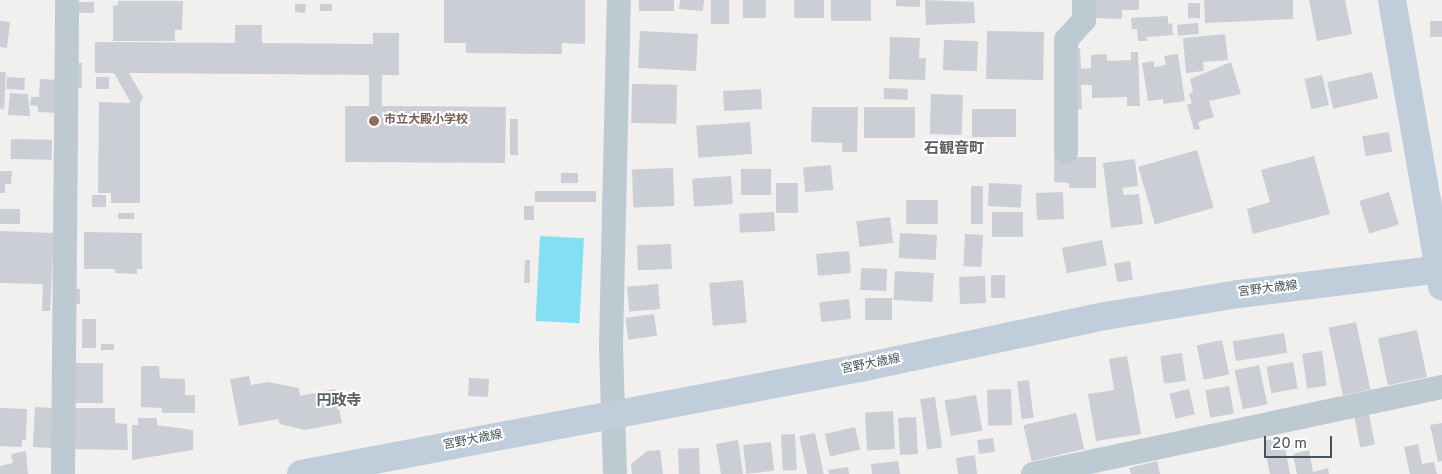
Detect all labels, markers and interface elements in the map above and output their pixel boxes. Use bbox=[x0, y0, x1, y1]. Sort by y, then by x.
place label: 市立大殿小学校 bbox=[384, 114, 468, 128]
marker: 市立大殿小学校 bbox=[368, 115, 380, 127]
district label: 石観音町 bbox=[924, 141, 984, 159]
street label: 宮野大歳線 bbox=[1237, 279, 1299, 301]
street label: 宮野大歳線 bbox=[840, 352, 902, 378]
district label: 円政寺 bbox=[317, 393, 361, 411]
scale bar bbox=[1267, 426, 1334, 458]
street label: 宮野大歳線 bbox=[442, 428, 504, 454]
text: 20 m bbox=[1272, 435, 1307, 454]

